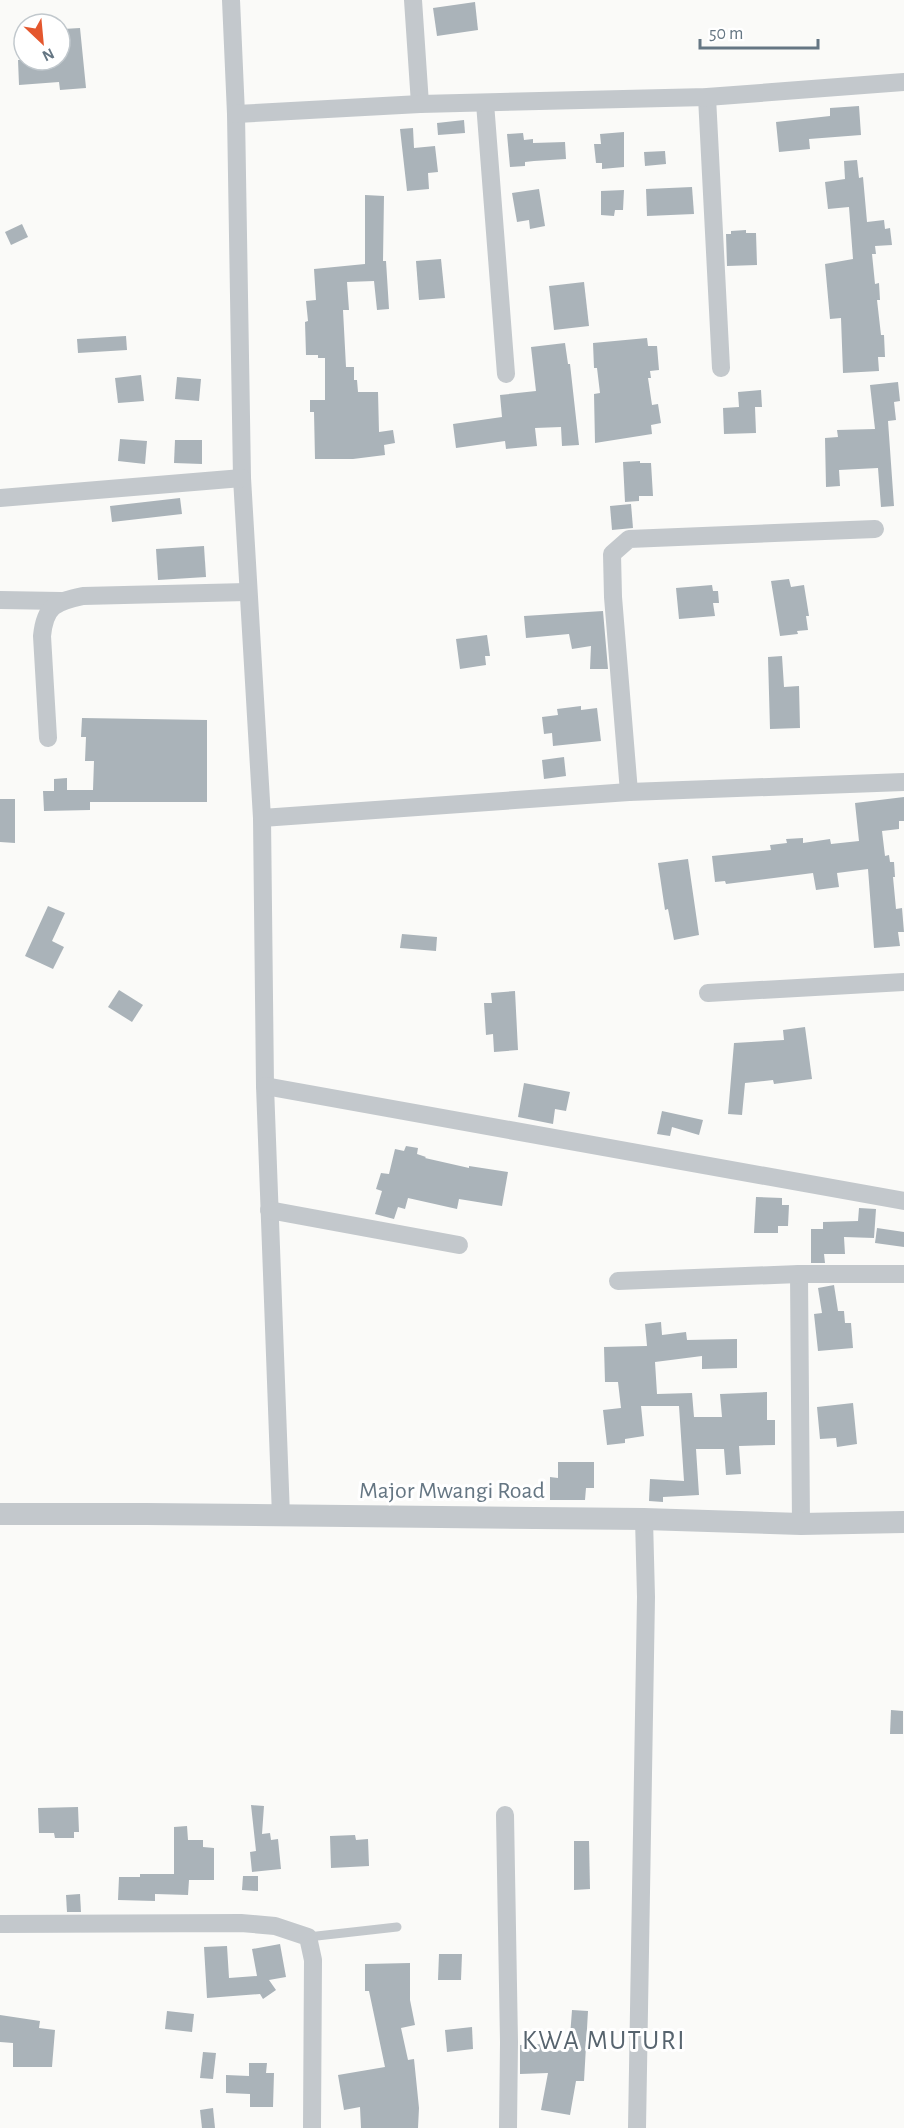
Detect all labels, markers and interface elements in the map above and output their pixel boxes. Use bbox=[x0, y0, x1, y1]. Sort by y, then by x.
north arrow bbox=[12, 12, 72, 72]
scale bar bbox=[700, 12, 818, 50]
text: 50 m bbox=[709, 25, 743, 43]
text: N bbox=[40, 45, 57, 64]
street label: Major Mwangi Road bbox=[359, 1479, 545, 1503]
district label: KWA MUTURI bbox=[522, 2027, 686, 2054]

